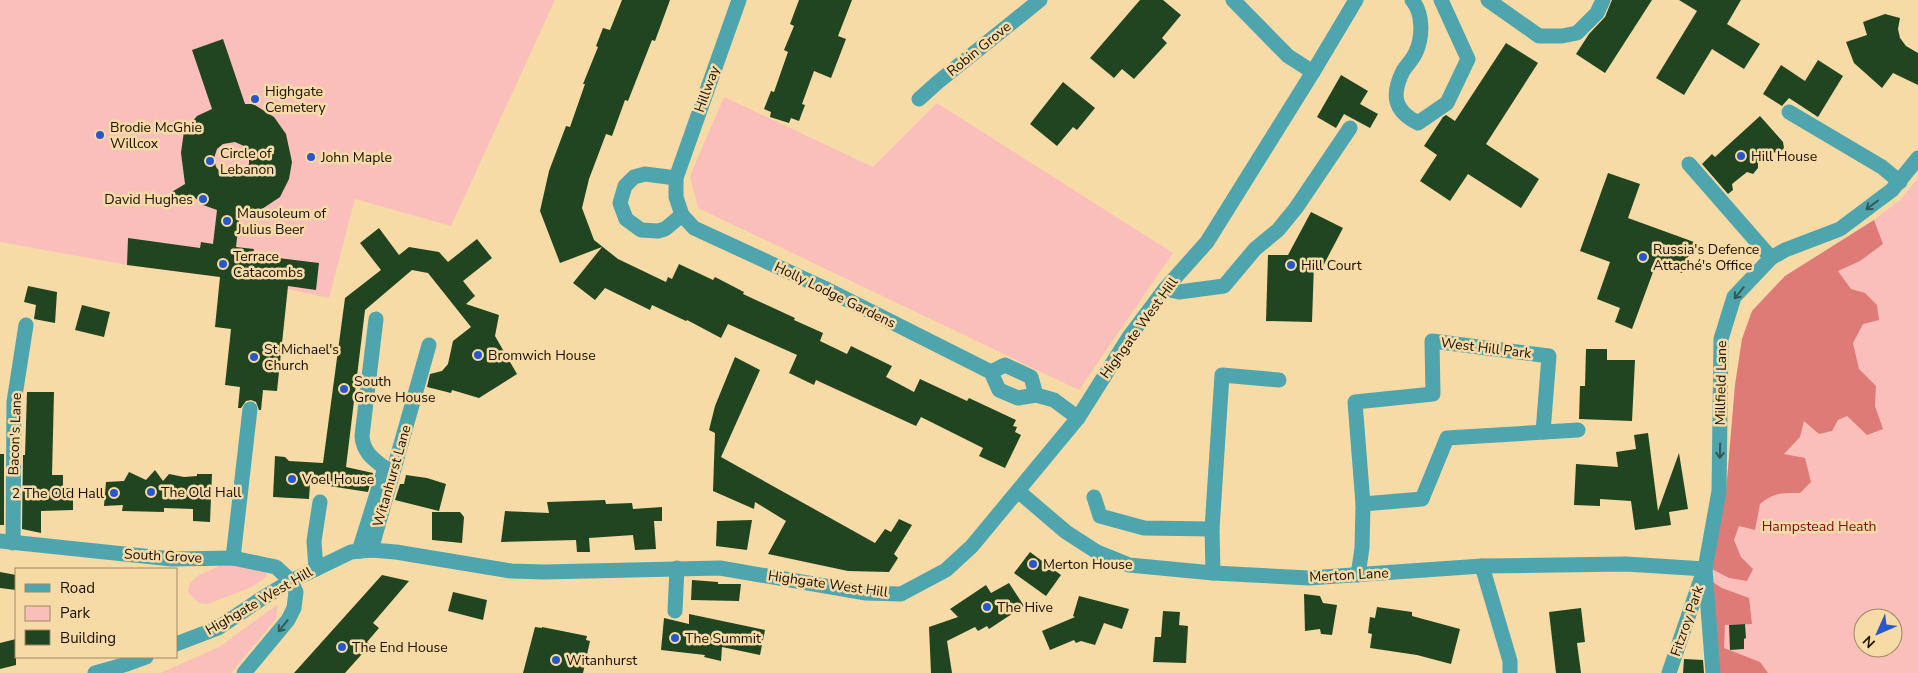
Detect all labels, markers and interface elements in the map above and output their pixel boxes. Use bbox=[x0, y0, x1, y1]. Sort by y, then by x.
street label: Robin Grove bbox=[943, 17, 1015, 81]
street label: Hillway bbox=[690, 62, 724, 115]
place label: Highgate Cemetery bbox=[265, 82, 327, 117]
marker: Highgate Cemetery bbox=[249, 93, 261, 105]
place label: Brodie McGhie Willcox bbox=[110, 118, 202, 153]
marker: Brodie McGhie Willcox bbox=[94, 129, 106, 141]
place label: Circle of Lebanon bbox=[220, 144, 274, 179]
place label: Hill House bbox=[1751, 147, 1817, 166]
place label: John Maple bbox=[320, 148, 392, 167]
marker: Hill House bbox=[1735, 150, 1747, 162]
marker: John Maple bbox=[305, 151, 317, 163]
marker: Circle of Lebanon bbox=[204, 155, 216, 167]
place label: David Hughes bbox=[104, 190, 193, 209]
marker: David Hughes bbox=[197, 193, 209, 205]
one-way arrow bbox=[1865, 200, 1879, 210]
place label: Mausoleum of Julius Beer bbox=[236, 204, 326, 239]
marker: Mausoleum of Julius Beer bbox=[221, 215, 233, 227]
place label: Russia's Defence Attaché's Office bbox=[1653, 240, 1759, 275]
place label: Terrace Catacombs bbox=[233, 247, 303, 282]
marker: Russia's Defence Attaché's Office bbox=[1637, 251, 1649, 263]
place label: Hill Court bbox=[1301, 256, 1362, 275]
street label: Holly Lodge Gardens bbox=[771, 257, 899, 333]
marker: Terrace Catacombs bbox=[217, 258, 229, 270]
marker: Hill Court bbox=[1285, 259, 1297, 271]
street label: Highgate West Hill bbox=[1096, 273, 1183, 383]
one-way arrow bbox=[1734, 286, 1745, 299]
street label: West Hill Park bbox=[1440, 333, 1533, 363]
place label: St Michael's Church bbox=[264, 340, 339, 375]
street label: Millfield Lane bbox=[1711, 340, 1731, 426]
place label: Bromwich House bbox=[488, 346, 596, 365]
marker: Bromwich House bbox=[472, 349, 484, 361]
marker: St Michael's Church bbox=[248, 351, 260, 363]
place label: South Grove House bbox=[354, 372, 435, 407]
marker: South Grove House bbox=[338, 383, 350, 395]
street label: Bacon's Lane bbox=[4, 392, 26, 476]
street label: Witanhurst Lane bbox=[368, 423, 416, 529]
one-way arrow bbox=[1715, 443, 1725, 459]
place label: Voel House bbox=[301, 470, 374, 489]
marker: Voel House bbox=[286, 473, 298, 485]
place label: The Old Hall bbox=[161, 483, 242, 502]
place label: 2 The Old Hall bbox=[12, 484, 105, 503]
marker: The Old Hall bbox=[145, 486, 157, 498]
marker: 2 The Old Hall bbox=[108, 487, 120, 499]
park label: Hampstead Heath bbox=[1762, 517, 1876, 536]
street label: South Grove bbox=[124, 544, 202, 568]
place label: Merton House bbox=[1043, 555, 1132, 574]
marker: Merton House bbox=[1027, 558, 1039, 570]
street label: Highgate West Hill bbox=[202, 562, 317, 639]
street label: Merton Lane bbox=[1309, 563, 1389, 587]
street label: Highgate West Hill bbox=[767, 566, 890, 602]
legend bbox=[15, 568, 178, 658]
text: Road bbox=[60, 578, 95, 598]
street label: Fitzroy Park bbox=[1666, 582, 1708, 659]
place label: The Hive bbox=[997, 598, 1053, 617]
marker: The Hive bbox=[981, 601, 993, 613]
text: Park bbox=[60, 603, 90, 623]
north arrow bbox=[1853, 608, 1903, 658]
one-way arrow bbox=[277, 619, 288, 632]
text: Building bbox=[60, 628, 116, 648]
place label: The Summit bbox=[685, 629, 761, 648]
text: N bbox=[1859, 631, 1880, 652]
marker: The Summit bbox=[669, 632, 681, 644]
place label: The End House bbox=[352, 638, 448, 657]
marker: The End House bbox=[336, 641, 348, 653]
place label: Witanhurst bbox=[566, 651, 637, 670]
marker: Witanhurst bbox=[550, 654, 562, 666]

